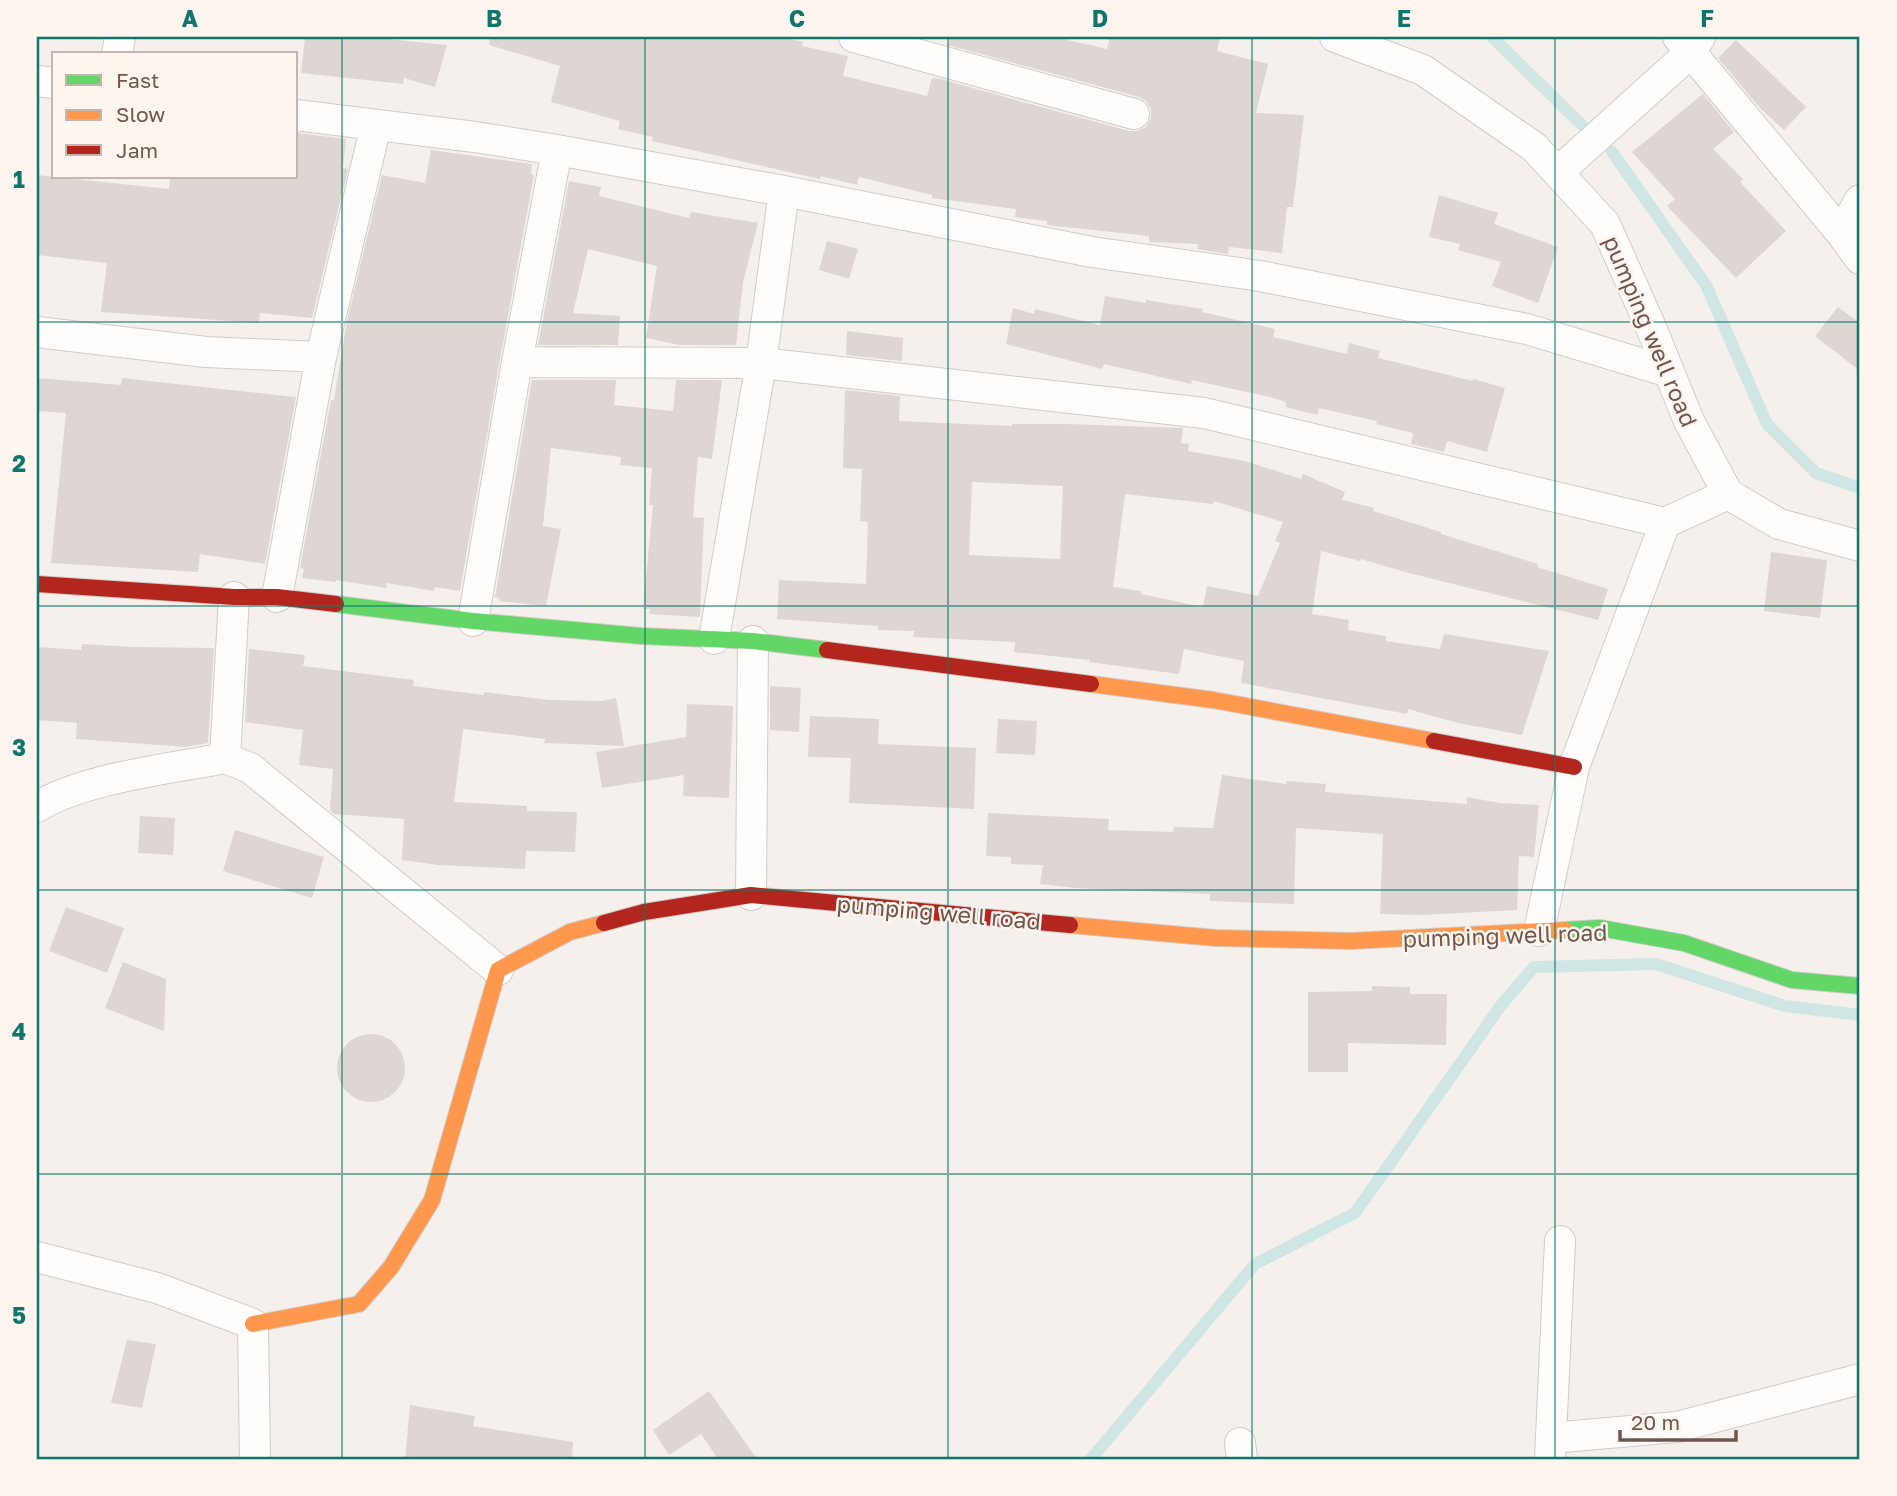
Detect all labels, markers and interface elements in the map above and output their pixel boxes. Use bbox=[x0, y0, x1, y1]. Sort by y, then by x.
text: A bbox=[182, 4, 199, 32]
text: B bbox=[486, 4, 502, 32]
text: C bbox=[789, 4, 805, 32]
text: D bbox=[1092, 4, 1108, 32]
text: E bbox=[1397, 4, 1411, 32]
text: F bbox=[1700, 4, 1714, 32]
legend bbox=[52, 52, 298, 178]
text: Fast bbox=[116, 67, 159, 93]
text: Slow bbox=[116, 101, 165, 127]
text: Jam bbox=[116, 137, 158, 163]
text: 1 bbox=[13, 165, 25, 193]
street label: pumping well road bbox=[1598, 231, 1704, 431]
text: 2 bbox=[12, 449, 26, 477]
text: 3 bbox=[12, 733, 26, 761]
street label: pumping well road bbox=[836, 889, 1042, 935]
street label: pumping well road bbox=[1402, 917, 1608, 953]
text: 4 bbox=[12, 1017, 26, 1045]
text: 5 bbox=[12, 1301, 26, 1329]
scale bar bbox=[1620, 1398, 1736, 1442]
text: 20 m bbox=[1631, 1409, 1680, 1435]

